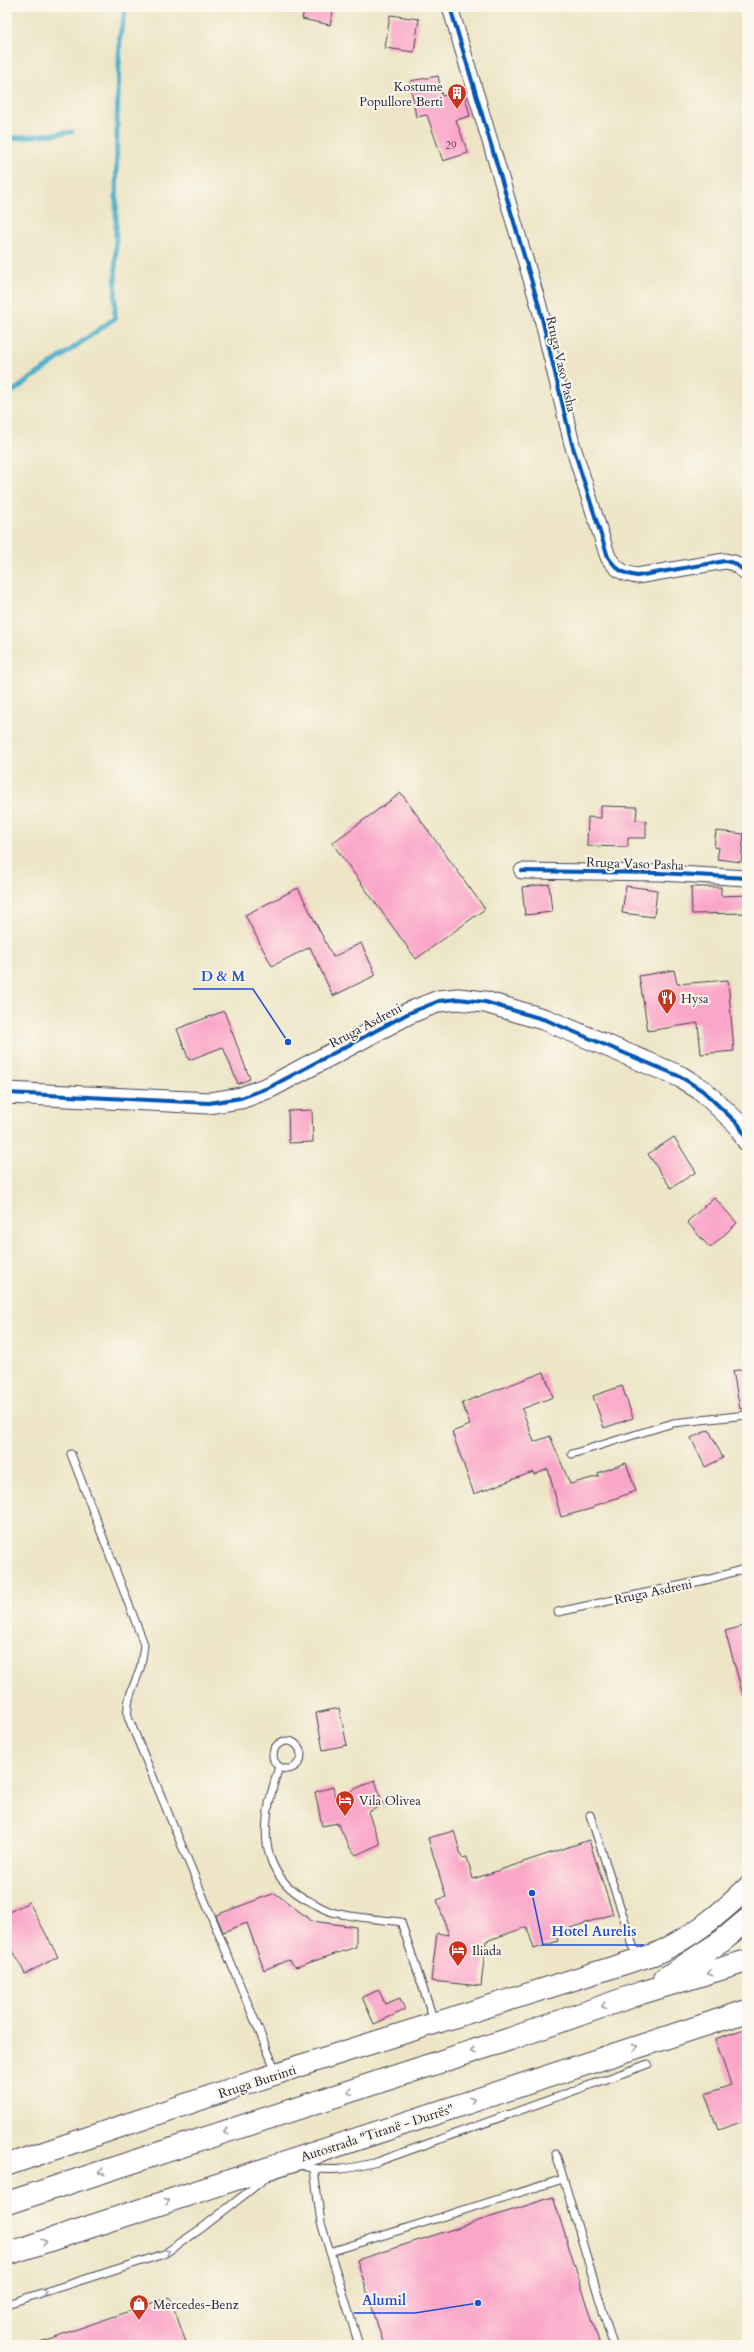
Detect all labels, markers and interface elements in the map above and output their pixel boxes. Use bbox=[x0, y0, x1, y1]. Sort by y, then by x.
place label: Kostume Popullore Berti bbox=[359, 78, 443, 111]
building icon: Kostume Popullore Berti bbox=[446, 82, 468, 110]
house number: 29 bbox=[445, 138, 457, 153]
street label: Rruga Vaso Pasha bbox=[541, 315, 581, 414]
street label: Rruga Vaso Pasha bbox=[586, 853, 684, 875]
callout: D & M bbox=[193, 963, 253, 989]
text: D & M bbox=[201, 967, 245, 986]
restaurant icon: Hysa bbox=[656, 987, 678, 1015]
place label: Hysa bbox=[681, 990, 709, 1008]
street label: Rruga Asdreni bbox=[326, 999, 405, 1052]
street label: Rruga Asdreni bbox=[612, 1575, 694, 1609]
hotel icon: Vila Olivea bbox=[334, 1789, 356, 1817]
place label: Vila Olivea bbox=[359, 1792, 421, 1810]
callout: Hotel Aurelis bbox=[543, 1919, 644, 1945]
text: Hotel Aurelis bbox=[552, 1922, 636, 1941]
hotel icon: Iliada bbox=[447, 1939, 469, 1967]
place label: Iliada bbox=[472, 1942, 502, 1960]
one-way arrow bbox=[706, 1968, 713, 1977]
one-way arrow bbox=[601, 2001, 608, 2010]
one-way arrow bbox=[631, 2043, 638, 2052]
one-way arrow bbox=[470, 2046, 477, 2055]
street label: Rruga Butrinti bbox=[216, 2061, 299, 2103]
one-way arrow bbox=[346, 2087, 353, 2096]
one-way arrow bbox=[468, 2096, 475, 2105]
street label: Autostrada "Tiranë - Durrës" bbox=[298, 2100, 456, 2166]
one-way arrow bbox=[222, 2128, 229, 2136]
one-way arrow bbox=[99, 2167, 106, 2176]
one-way arrow bbox=[164, 2197, 171, 2206]
one-way arrow bbox=[40, 2238, 47, 2246]
one-way arrow bbox=[163, 2249, 170, 2256]
callout: Alumil bbox=[354, 2287, 415, 2313]
one-way arrow bbox=[41, 2288, 48, 2297]
text: Alumil bbox=[362, 2291, 406, 2310]
shop icon: Mercedes-Benz bbox=[128, 2293, 150, 2321]
place label: Mercedes-Benz bbox=[153, 2296, 239, 2314]

